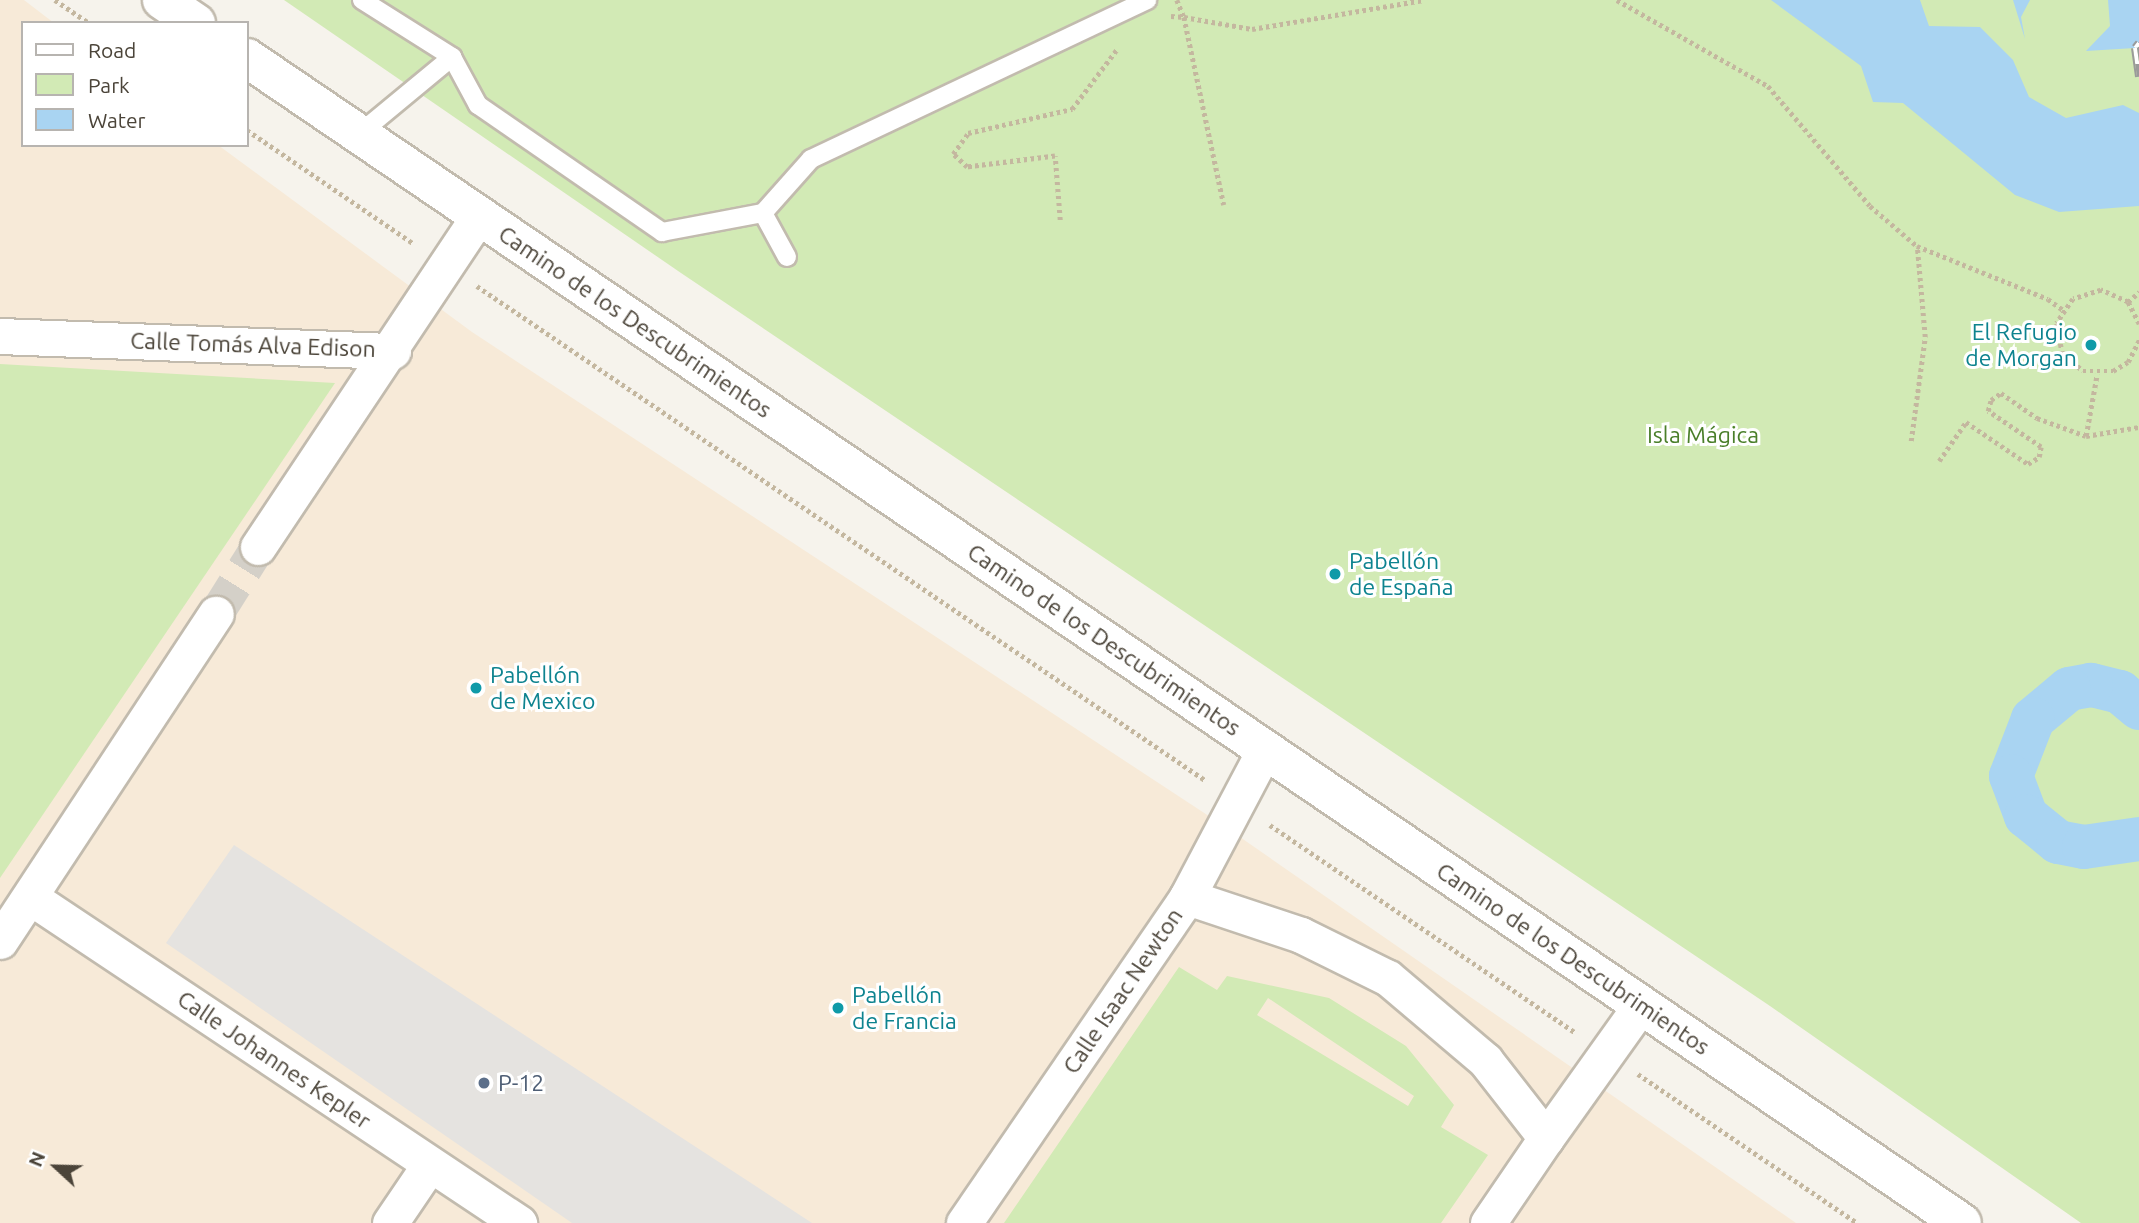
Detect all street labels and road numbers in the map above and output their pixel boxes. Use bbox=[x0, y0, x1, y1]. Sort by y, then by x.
street label: Camino de los Descubrimientos bbox=[493, 220, 777, 424]
street label: Calle Tomás Alva Edison bbox=[130, 327, 376, 363]
street label: Camino de los Descubrimientos bbox=[962, 538, 1246, 742]
street label: Camino de los Descubrimientos bbox=[1431, 857, 1715, 1061]
street label: Calle Isaac Newton bbox=[1057, 903, 1189, 1079]
street label: Calle Johannes Kepler bbox=[172, 985, 376, 1135]

